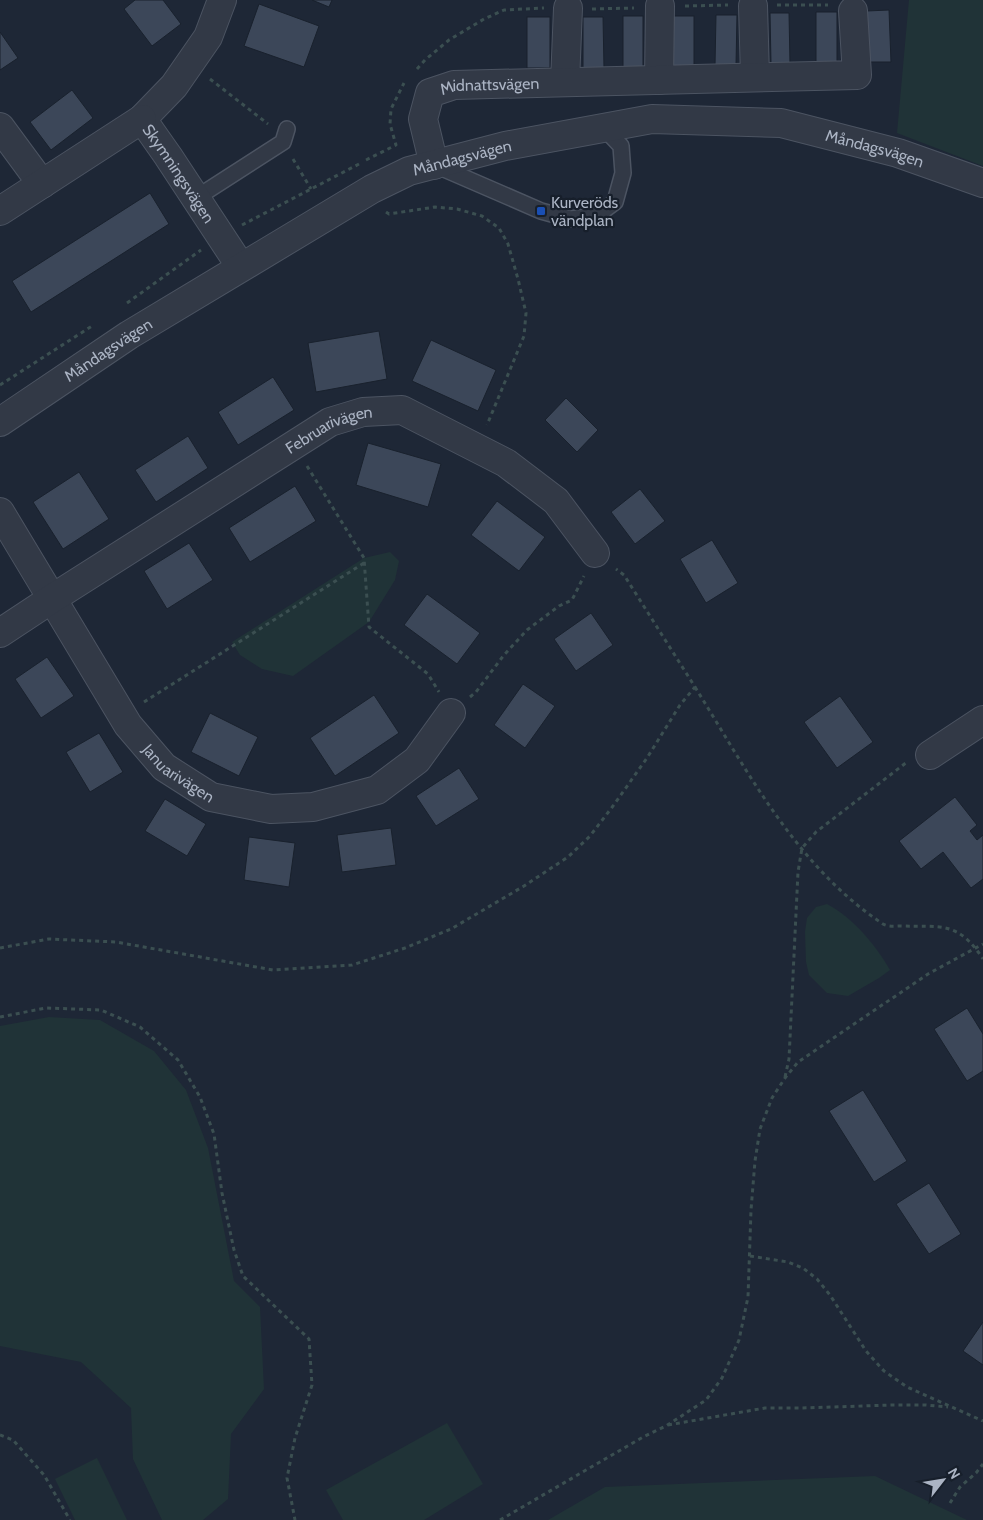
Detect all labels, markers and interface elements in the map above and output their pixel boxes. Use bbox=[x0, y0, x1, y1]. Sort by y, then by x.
street label: Midnattsvägen bbox=[437, 73, 540, 99]
street label: Skymningsvägen bbox=[139, 120, 219, 227]
street label: Måndagsvägen bbox=[824, 125, 927, 171]
street label: Måndagsvägen bbox=[411, 136, 513, 179]
place label: Kurveröds vändplan bbox=[551, 193, 619, 230]
marker: Kurveröds vändplan bbox=[535, 205, 547, 217]
street label: Måndagsvägen bbox=[60, 314, 155, 386]
street label: Februarivägen bbox=[282, 402, 373, 457]
street label: Januarivägen bbox=[138, 739, 218, 806]
north arrow bbox=[918, 1455, 968, 1505]
text: N bbox=[944, 1464, 964, 1482]

